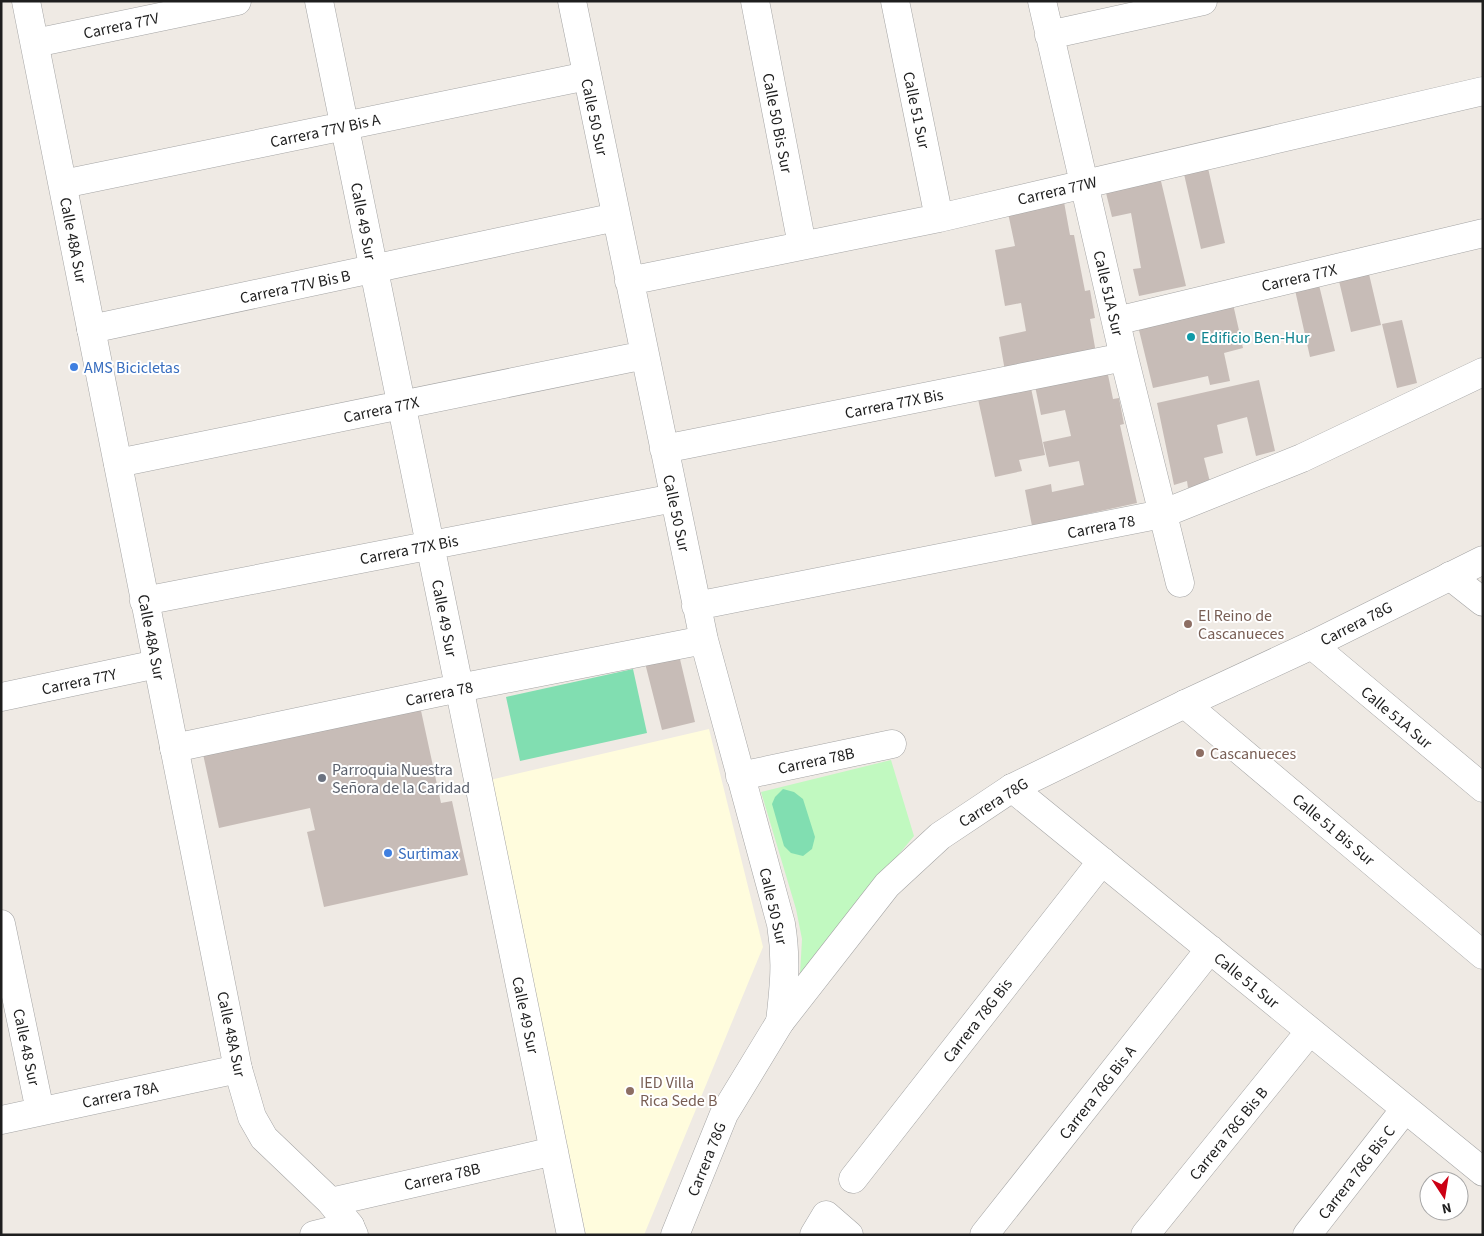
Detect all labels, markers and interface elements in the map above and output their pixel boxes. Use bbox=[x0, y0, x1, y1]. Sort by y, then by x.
street label: Carrera 77V bbox=[81, 7, 162, 45]
street label: Calle 51 Sur bbox=[897, 70, 935, 151]
street label: Calle 50 Bis Sur bbox=[757, 71, 798, 176]
street label: Calle 50 Sur bbox=[575, 77, 613, 158]
street label: Carrera 77V Bis A bbox=[268, 109, 382, 153]
street label: Carrera 77W bbox=[1015, 171, 1100, 211]
street label: Calle 49 Sur bbox=[345, 181, 381, 262]
street label: Calle 48A Sur bbox=[54, 195, 92, 285]
street label: Calle 51A Sur bbox=[1088, 248, 1129, 339]
street label: Carrera 77X bbox=[1259, 259, 1339, 297]
street label: Carrera 77V Bis B bbox=[238, 265, 353, 309]
place label: Edificio Ben-Hur bbox=[1201, 327, 1310, 349]
marker: Edificio Ben-Hur bbox=[1185, 331, 1197, 343]
place label: AMS Bicicletas bbox=[84, 357, 180, 379]
marker: AMS Bicicletas bbox=[68, 361, 80, 373]
street label: Carrera 77X Bis bbox=[843, 384, 946, 424]
street label: Carrera 77X bbox=[341, 391, 421, 429]
street label: Calle 50 Sur bbox=[657, 473, 695, 554]
street label: Carrera 78 bbox=[1066, 510, 1137, 544]
street label: Carrera 77X Bis bbox=[358, 530, 461, 570]
street label: Calle 49 Sur bbox=[426, 578, 462, 659]
street label: Calle 48A Sur bbox=[132, 592, 170, 682]
street label: Carrera 78G bbox=[1317, 596, 1396, 651]
place label: El Reino de Cascanueces bbox=[1198, 605, 1284, 645]
marker: El Reino de Cascanueces bbox=[1182, 618, 1194, 630]
street label: Carrera 77Y bbox=[40, 663, 119, 701]
street label: Carrera 78 bbox=[403, 676, 475, 712]
street label: Calle 51A Sur bbox=[1356, 681, 1437, 754]
street label: Carrera 78B bbox=[776, 742, 857, 780]
place label: Cascanueces bbox=[1210, 743, 1296, 765]
marker: Cascanueces bbox=[1194, 747, 1206, 759]
place label: Parroquia Nuestra Señora de la Caridad bbox=[332, 759, 470, 799]
marker: Parroquia Nuestra Señora de la Caridad bbox=[316, 772, 328, 784]
street label: Carrera 78G bbox=[955, 773, 1033, 833]
street label: Calle 51 Bis Sur bbox=[1287, 789, 1380, 871]
place label: Surtimax bbox=[398, 843, 459, 865]
marker: Surtimax bbox=[382, 847, 394, 859]
street label: Calle 50 Sur bbox=[753, 866, 793, 947]
street label: Calle 51 Sur bbox=[1209, 948, 1284, 1014]
street label: Carrera 78G Bis bbox=[938, 974, 1018, 1067]
street label: Calle 49 Sur bbox=[506, 975, 544, 1056]
street label: Calle 48A Sur bbox=[211, 989, 251, 1080]
street label: Calle 48 Sur bbox=[7, 1007, 45, 1088]
street label: Carrera 78G Bis A bbox=[1054, 1041, 1142, 1144]
place label: IED Villa Rica Sede B bbox=[640, 1072, 717, 1112]
street label: Carrera 78A bbox=[80, 1076, 161, 1114]
street label: Carrera 78G Bis B bbox=[1184, 1082, 1273, 1185]
marker: IED Villa Rica Sede B bbox=[624, 1085, 636, 1097]
street label: Carrera 78G bbox=[682, 1119, 732, 1200]
street label: Carrera 78G Bis C bbox=[1313, 1121, 1401, 1224]
street label: Carrera 78B bbox=[402, 1158, 483, 1196]
north arrow bbox=[1419, 1171, 1469, 1221]
text: N bbox=[1440, 1197, 1453, 1218]

